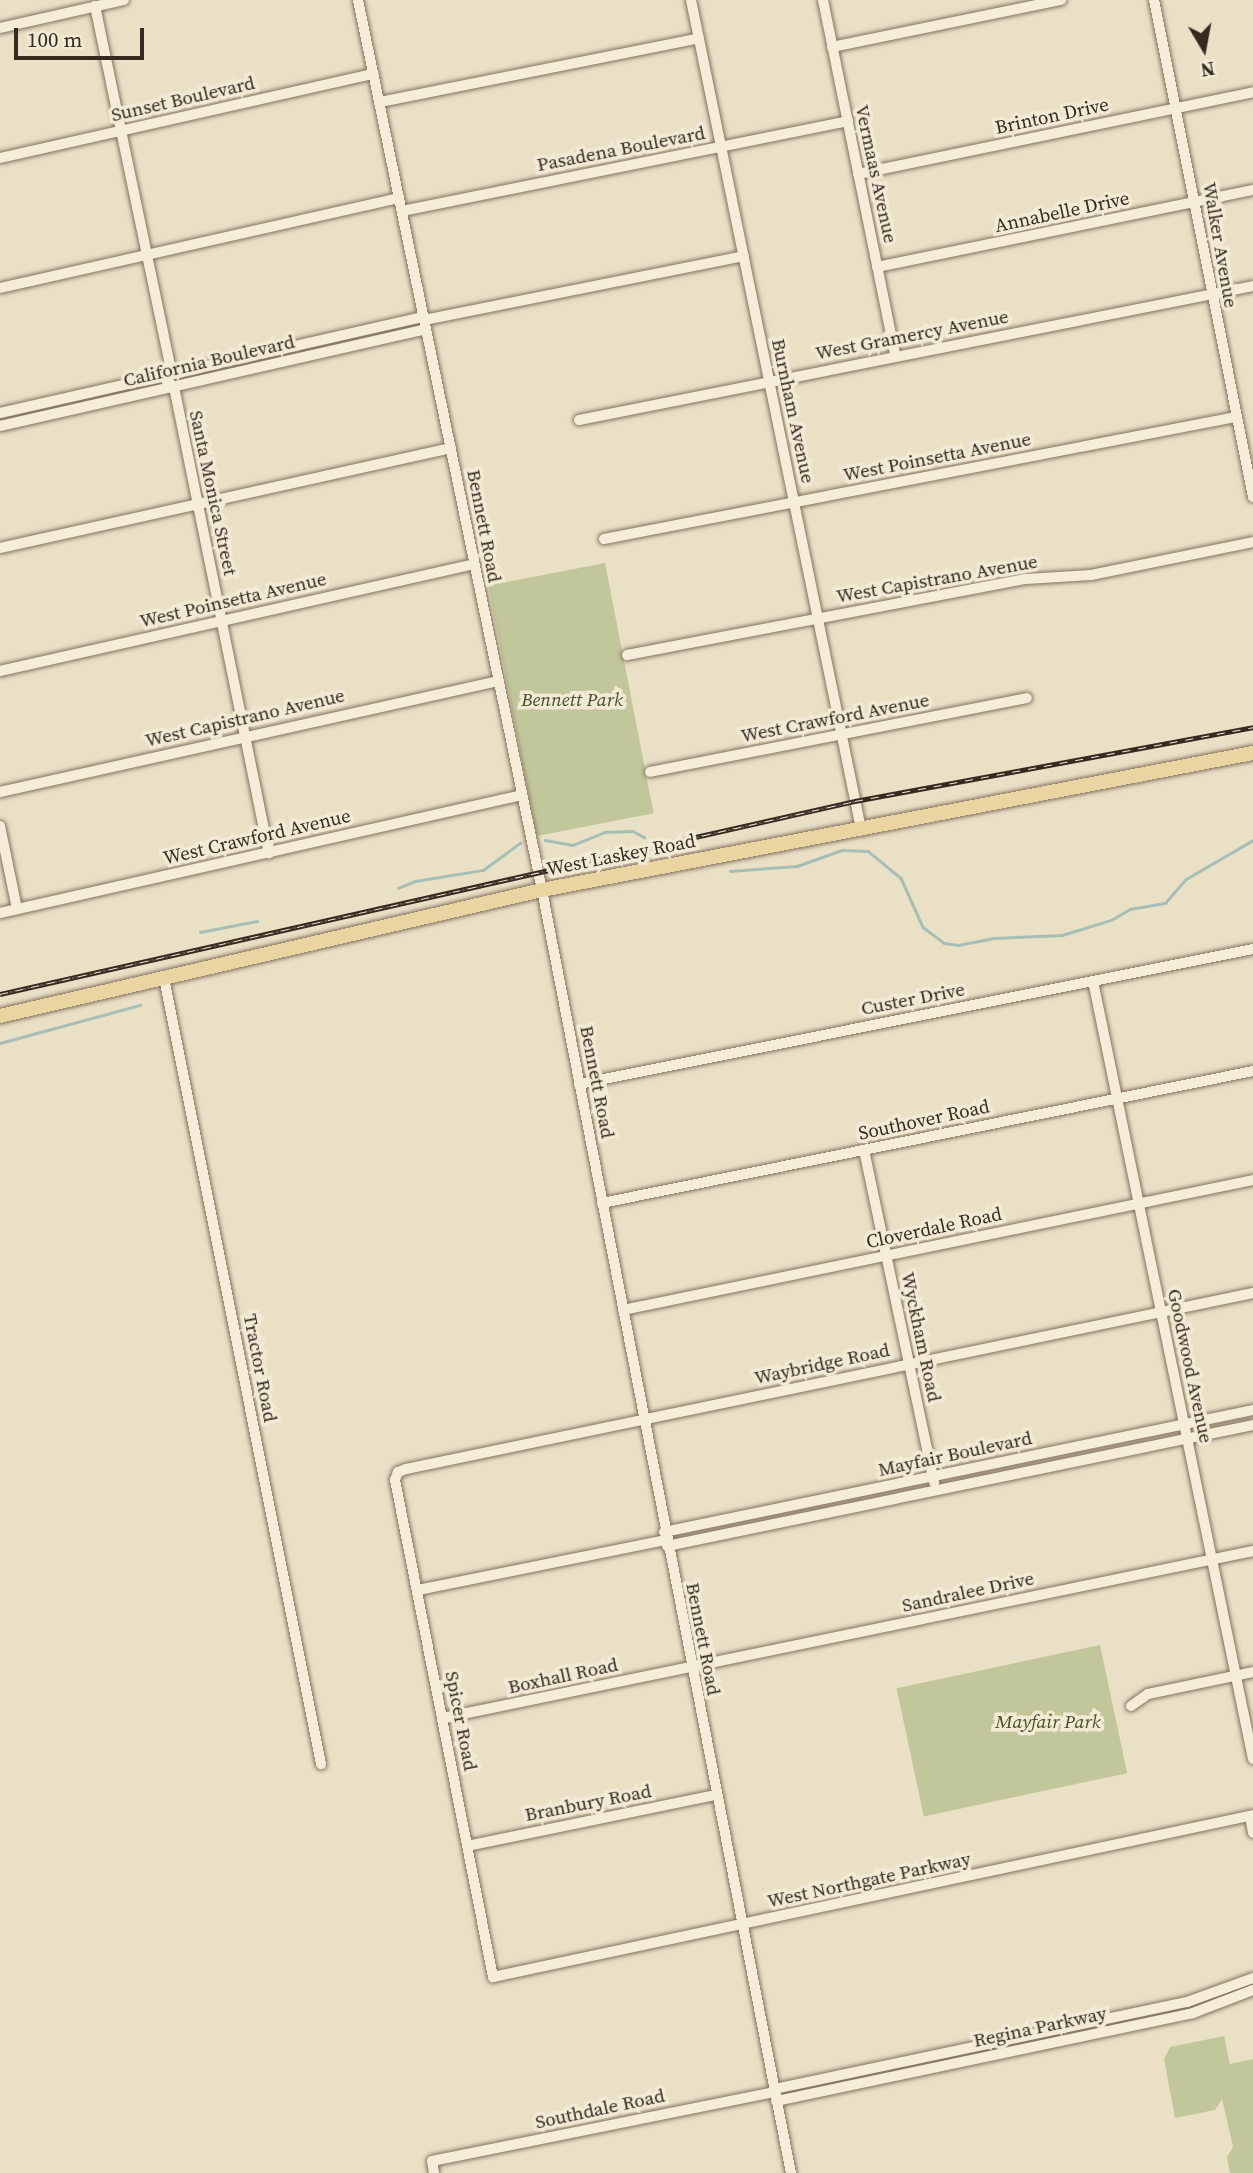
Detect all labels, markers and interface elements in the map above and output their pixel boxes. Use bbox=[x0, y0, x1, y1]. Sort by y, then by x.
scale bar bbox=[18, 14, 147, 58]
north arrow bbox=[1169, 14, 1239, 84]
text: 100 m bbox=[27, 25, 82, 54]
text: N bbox=[1199, 56, 1217, 84]
street label: Sunset Boulevard bbox=[109, 71, 257, 127]
street label: Brinton Drive bbox=[993, 93, 1111, 139]
street label: Vermaas Avenue bbox=[850, 103, 902, 245]
street label: Pasadena Boulevard bbox=[535, 122, 707, 176]
street label: Walker Avenue bbox=[1198, 181, 1242, 309]
street label: Annabelle Drive bbox=[993, 187, 1131, 237]
street label: West Gramercy Avenue bbox=[813, 305, 1011, 365]
street label: California Boulevard bbox=[121, 330, 297, 392]
street label: Burnham Avenue bbox=[767, 337, 819, 485]
street label: Santa Monica Street bbox=[184, 409, 242, 577]
street label: West Poinsetta Avenue bbox=[841, 428, 1033, 486]
street label: Bennett Road bbox=[462, 468, 506, 584]
street label: West Capistrano Avenue bbox=[835, 550, 1039, 608]
street label: West Poinsetta Avenue bbox=[137, 567, 329, 633]
street label: West Capistrano Avenue bbox=[143, 684, 347, 752]
park label: Bennett Park bbox=[521, 689, 623, 711]
street label: West Crawford Avenue bbox=[739, 689, 931, 747]
street label: West Crawford Avenue bbox=[161, 804, 353, 870]
street label: West Laskey Road bbox=[545, 829, 697, 881]
street label: Custer Drive bbox=[859, 978, 967, 1020]
street label: Bennett Road bbox=[575, 1024, 619, 1140]
street label: Southover Road bbox=[856, 1095, 992, 1145]
street label: Cloverdale Road bbox=[864, 1203, 1004, 1253]
street label: Wyckham Road bbox=[896, 1270, 946, 1404]
street label: Goodwood Avenue bbox=[1163, 1287, 1217, 1445]
street label: Tractor Road bbox=[238, 1312, 282, 1424]
street label: Waybridge Road bbox=[752, 1339, 892, 1389]
street label: Mayfair Boulevard bbox=[876, 1427, 1034, 1481]
street label: Sandralee Drive bbox=[900, 1567, 1036, 1617]
street label: Bennett Road bbox=[681, 1581, 725, 1697]
street label: Boxhall Road bbox=[506, 1653, 620, 1699]
street label: Spicer Road bbox=[440, 1669, 482, 1773]
park label: Mayfair Park bbox=[995, 1711, 1101, 1733]
street label: Branbury Road bbox=[523, 1780, 653, 1826]
street label: West Northgate Parkway bbox=[765, 1847, 973, 1913]
street label: Regina Parkway bbox=[971, 2002, 1109, 2052]
street label: Southdale Road bbox=[533, 2084, 667, 2134]

